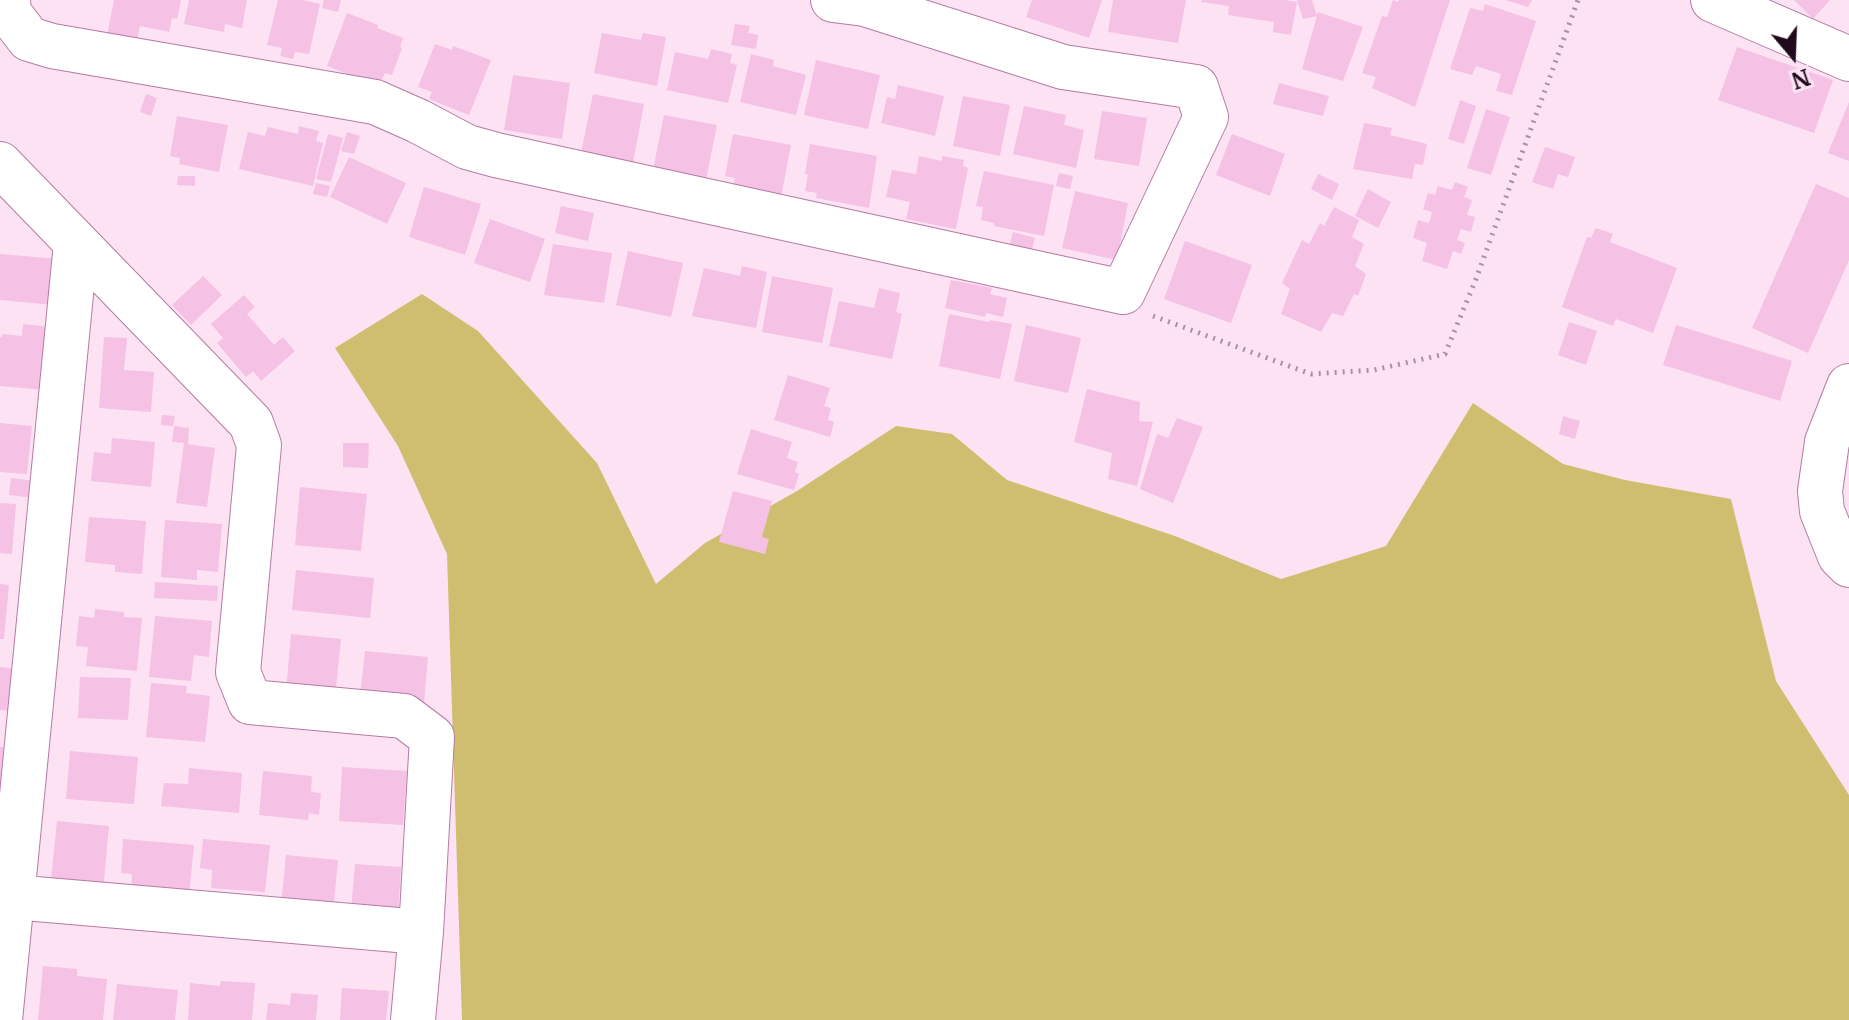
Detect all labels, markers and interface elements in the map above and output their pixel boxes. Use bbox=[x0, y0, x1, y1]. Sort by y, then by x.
north arrow bbox=[1753, 16, 1833, 96]
text: N bbox=[1788, 63, 1814, 95]

